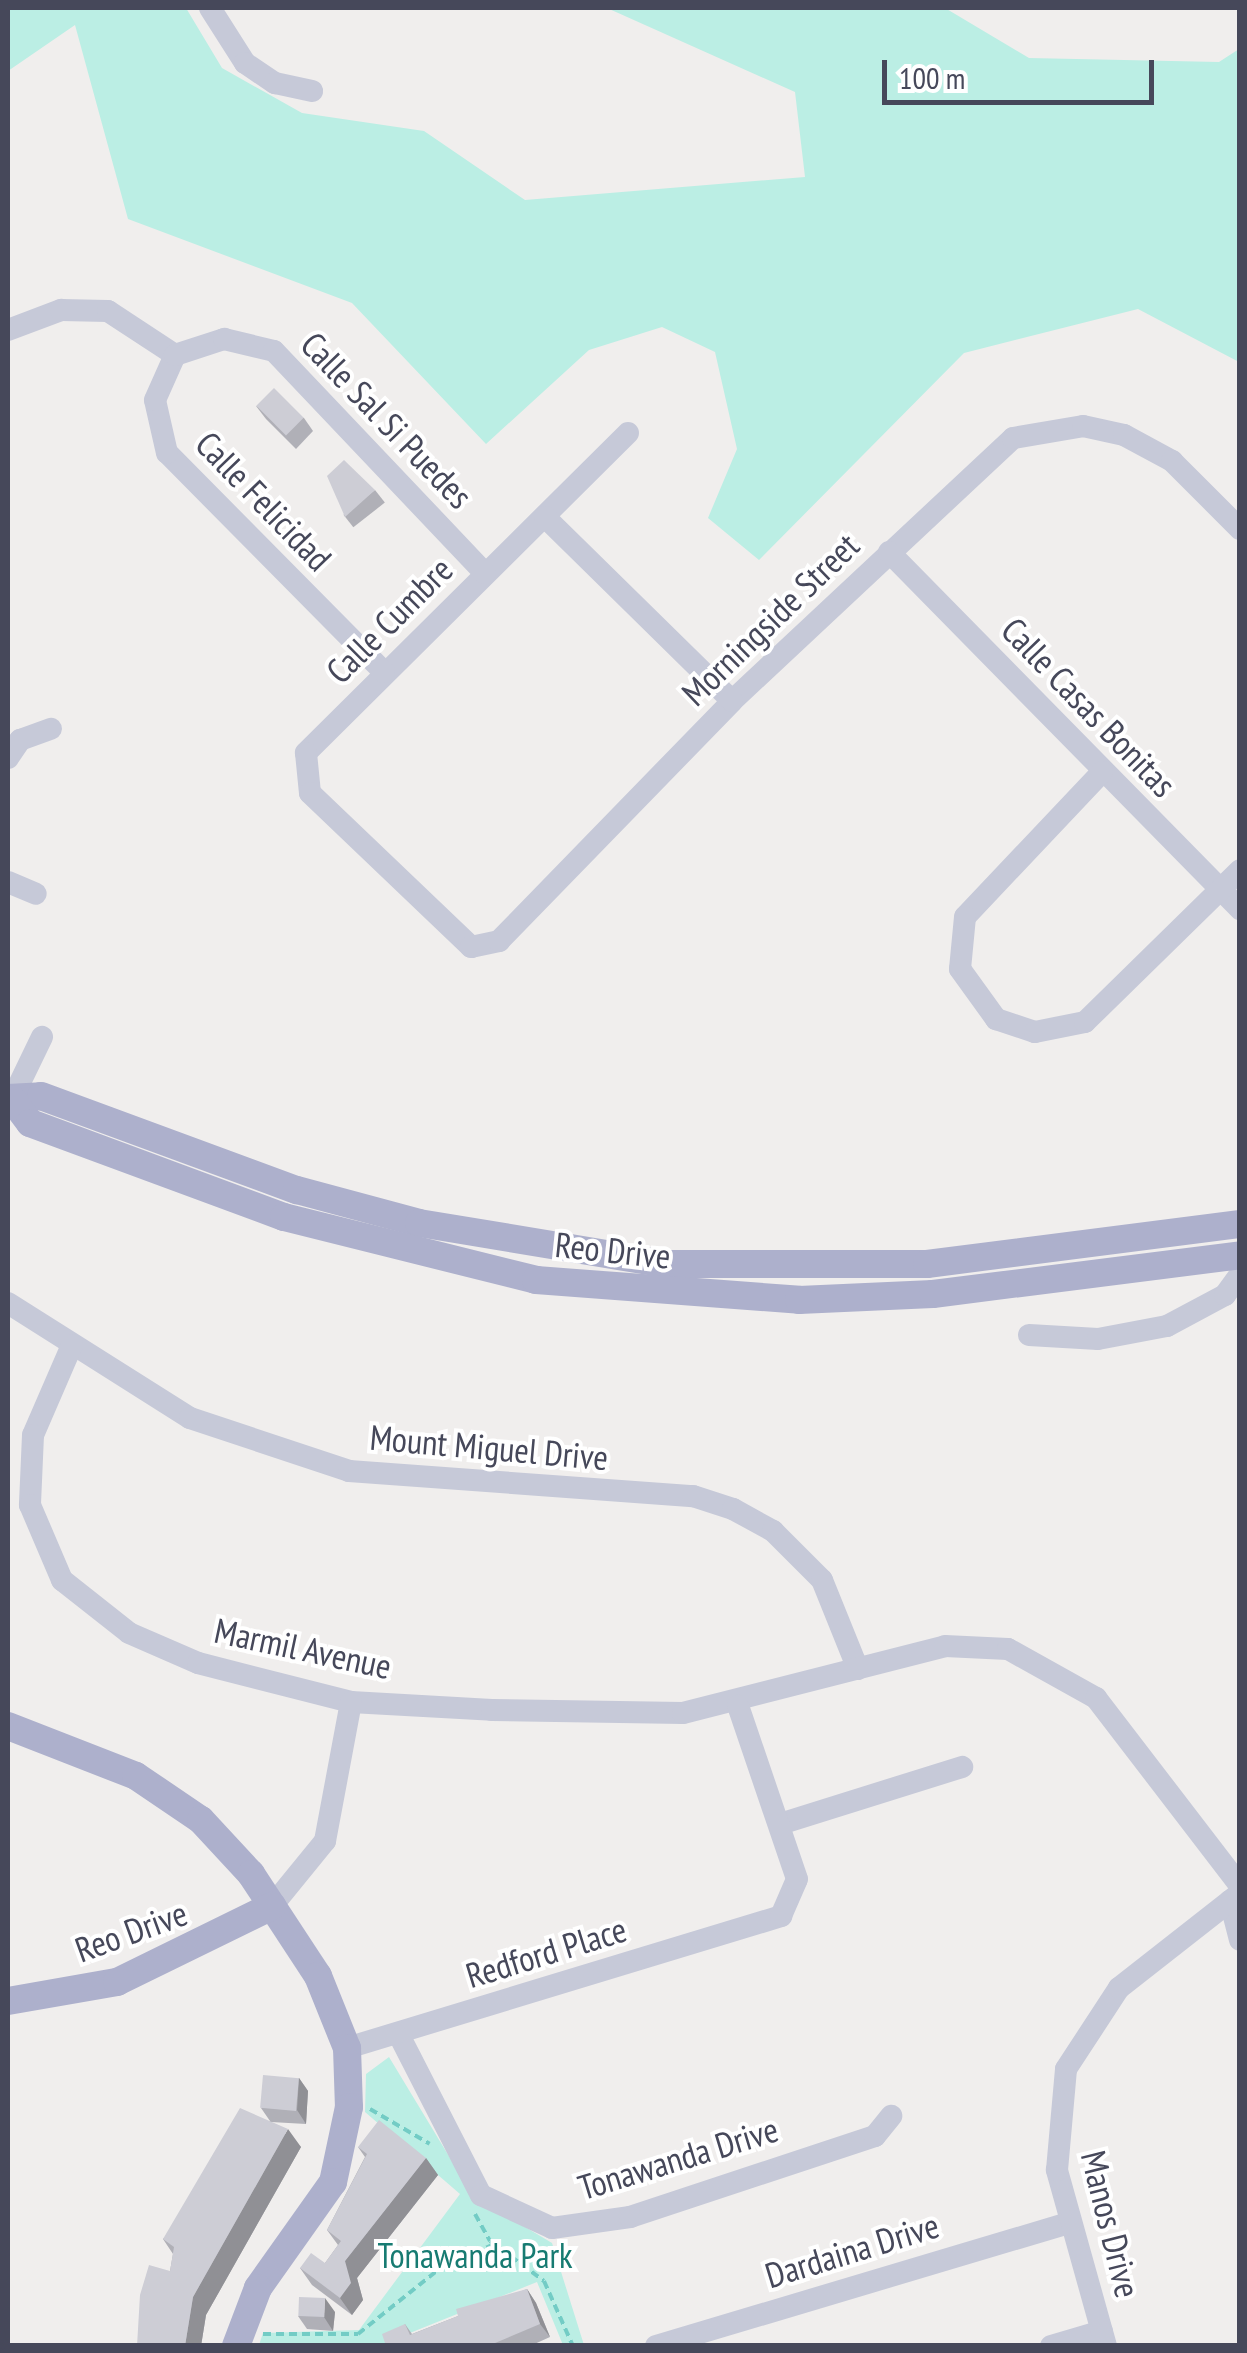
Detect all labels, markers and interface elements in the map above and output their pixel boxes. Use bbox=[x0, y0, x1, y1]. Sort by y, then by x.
scale bar bbox=[887, 40, 1160, 102]
text: 100 m bbox=[899, 58, 965, 97]
street label: Calle Sal Si Puedes bbox=[293, 323, 481, 517]
street label: Calle Felicidad bbox=[187, 423, 341, 579]
street label: Morningside Street bbox=[673, 524, 867, 714]
street label: Calle Cumbre bbox=[317, 548, 461, 692]
street label: Calle Casas Bonitas bbox=[993, 609, 1185, 805]
street label: Reo Drive bbox=[553, 1223, 673, 1277]
street label: Mount Miguel Drive bbox=[368, 1416, 610, 1478]
street label: Marmil Avenue bbox=[210, 1609, 396, 1687]
street label: Reo Drive bbox=[69, 1891, 193, 1971]
street label: Redford Place bbox=[461, 1908, 631, 1996]
street label: Tonawanda Drive bbox=[573, 2108, 783, 2208]
street label: Manos Drive bbox=[1073, 2146, 1149, 2302]
street label: Dardaina Drive bbox=[760, 2204, 944, 2296]
park label: Tonawanda Park bbox=[377, 2234, 573, 2276]

